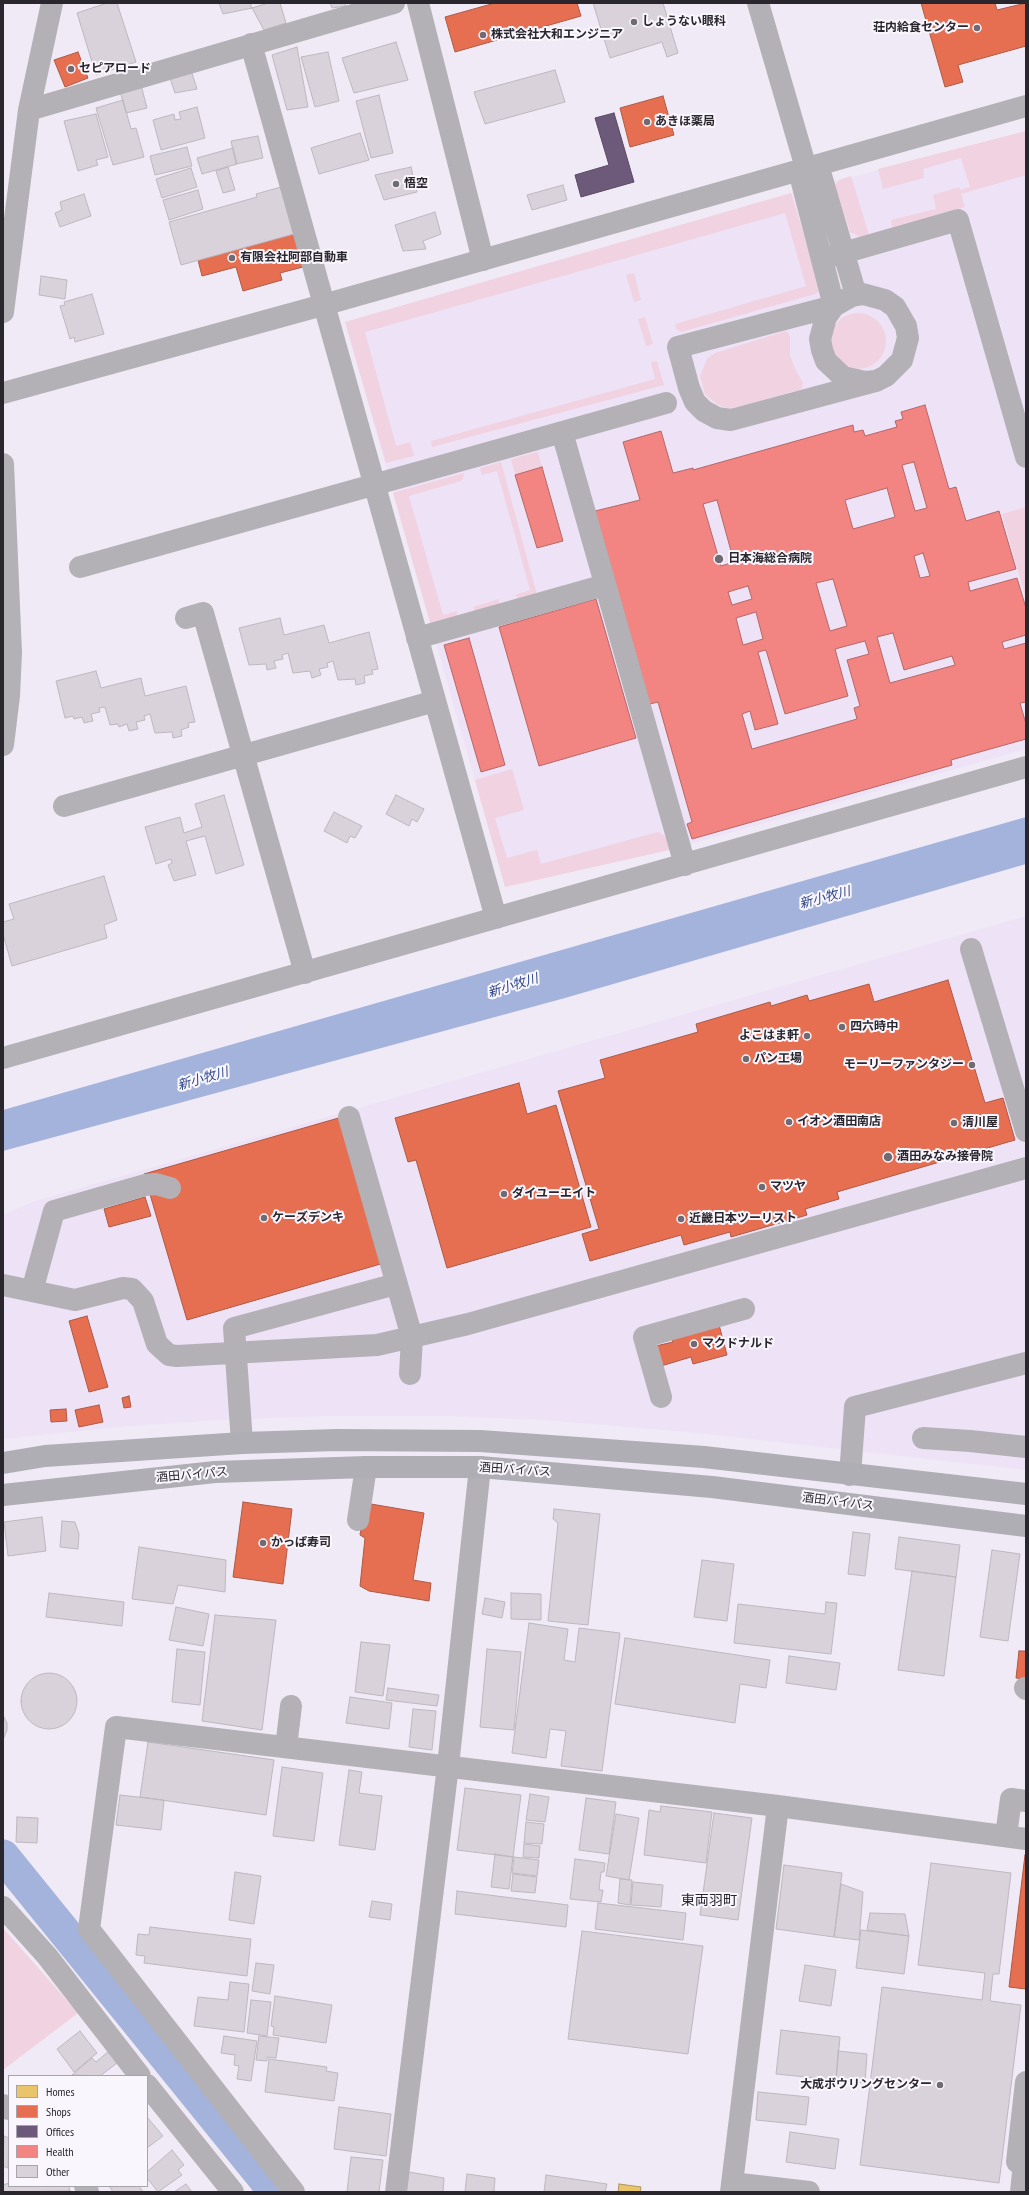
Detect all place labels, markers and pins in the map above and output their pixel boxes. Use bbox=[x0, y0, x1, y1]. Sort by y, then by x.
place label: しょうない眼科 bbox=[642, 15, 726, 29]
marker: しょうない眼科 bbox=[629, 17, 639, 27]
place label: 荘内給食センター bbox=[873, 21, 969, 35]
marker: 荘内給食センター bbox=[972, 23, 982, 33]
place label: 株式会社大和エンジニア bbox=[491, 28, 623, 42]
marker: 株式会社大和エンジニア bbox=[478, 30, 488, 40]
place label: セピアロード bbox=[79, 62, 151, 76]
marker: セピアロード bbox=[66, 64, 76, 74]
place label: あきほ薬局 bbox=[655, 115, 715, 129]
marker: あきほ薬局 bbox=[642, 117, 652, 127]
place label: 悟空 bbox=[404, 177, 428, 191]
marker: 悟空 bbox=[391, 179, 401, 189]
place label: 有限会社阿部自動車 bbox=[240, 251, 348, 265]
marker: 有限会社阿部自動車 bbox=[227, 253, 237, 263]
place label: 日本海総合病院 bbox=[728, 552, 812, 566]
marker: 日本海総合病院 bbox=[713, 553, 725, 565]
place label: 四六時中 bbox=[850, 1020, 898, 1034]
marker: 四六時中 bbox=[837, 1022, 847, 1032]
place label: よこはま軒 bbox=[739, 1029, 799, 1043]
marker: よこはま軒 bbox=[802, 1031, 812, 1041]
place label: パン工場 bbox=[754, 1052, 802, 1066]
marker: パン工場 bbox=[741, 1054, 751, 1064]
place label: モーリーファンタジー bbox=[844, 1058, 964, 1072]
marker: モーリーファンタジー bbox=[967, 1060, 977, 1070]
place label: イオン酒田南店 bbox=[797, 1115, 881, 1129]
place label: 清川屋 bbox=[962, 1116, 998, 1130]
marker: イオン酒田南店 bbox=[784, 1117, 794, 1127]
marker: 清川屋 bbox=[949, 1118, 959, 1128]
place label: 酒田みなみ接骨院 bbox=[897, 1150, 993, 1164]
marker: 酒田みなみ接骨院 bbox=[882, 1151, 894, 1163]
place label: マツヤ bbox=[770, 1180, 806, 1194]
marker: マツヤ bbox=[757, 1182, 767, 1192]
place label: ダイユーエイト bbox=[512, 1187, 596, 1201]
marker: ダイユーエイト bbox=[499, 1189, 509, 1199]
place label: ケーズデンキ bbox=[272, 1211, 344, 1225]
place label: 近畿日本ツーリスト bbox=[689, 1212, 797, 1226]
marker: ケーズデンキ bbox=[259, 1213, 269, 1223]
marker: 近畿日本ツーリスト bbox=[676, 1214, 686, 1224]
place label: マクドナルド bbox=[702, 1337, 774, 1351]
marker: マクドナルド bbox=[689, 1339, 699, 1349]
place label: かっぱ寿司 bbox=[271, 1536, 331, 1550]
marker: かっぱ寿司 bbox=[258, 1538, 268, 1548]
place label: 大成ボウリングセンター bbox=[800, 2078, 932, 2092]
marker: 大成ボウリングセンター bbox=[935, 2080, 945, 2090]

